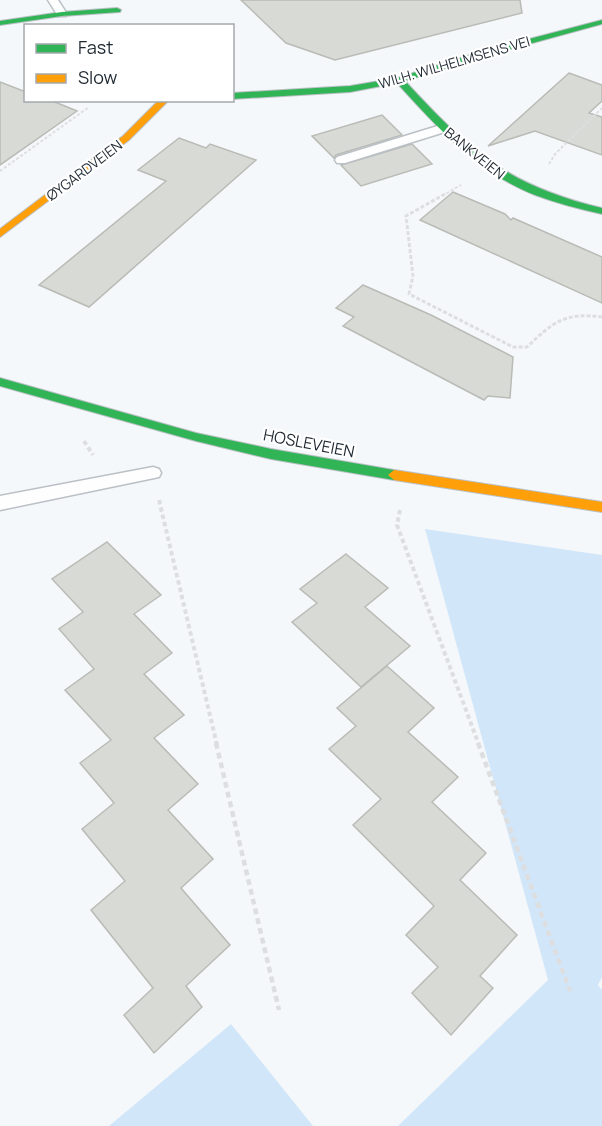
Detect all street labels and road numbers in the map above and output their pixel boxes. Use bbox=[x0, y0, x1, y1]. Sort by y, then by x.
street label: WILH. WILHELMSENS VEI bbox=[376, 31, 532, 93]
street label: BANKVEIEN bbox=[441, 123, 509, 183]
street label: ØYGARDVEIEN bbox=[42, 135, 126, 205]
street label: HOSLEVEIEN bbox=[262, 423, 356, 463]

